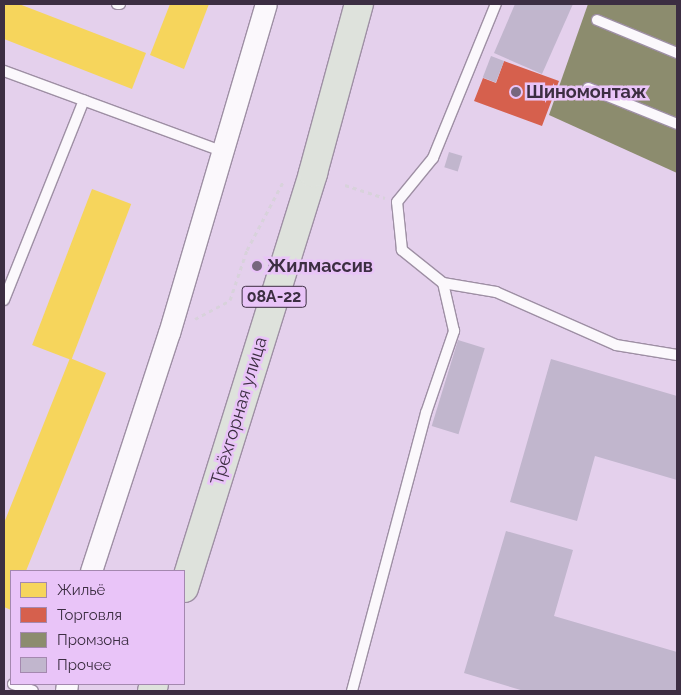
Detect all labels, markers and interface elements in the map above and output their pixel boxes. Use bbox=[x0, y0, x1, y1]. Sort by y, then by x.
place label: Шиномонтаж bbox=[526, 81, 646, 103]
marker: Шиномонтаж bbox=[510, 86, 522, 98]
place label: Жилмассив bbox=[267, 255, 373, 277]
marker: Жилмассив bbox=[251, 260, 263, 272]
road number: 08А-22 bbox=[242, 284, 306, 310]
street label: Трёхгорная улица bbox=[206, 334, 272, 488]
legend bbox=[10, 570, 185, 685]
text: Жильё bbox=[57, 581, 105, 599]
text: Торговля bbox=[57, 606, 122, 624]
text: Промзона bbox=[57, 631, 129, 649]
text: Прочее bbox=[57, 656, 111, 674]

